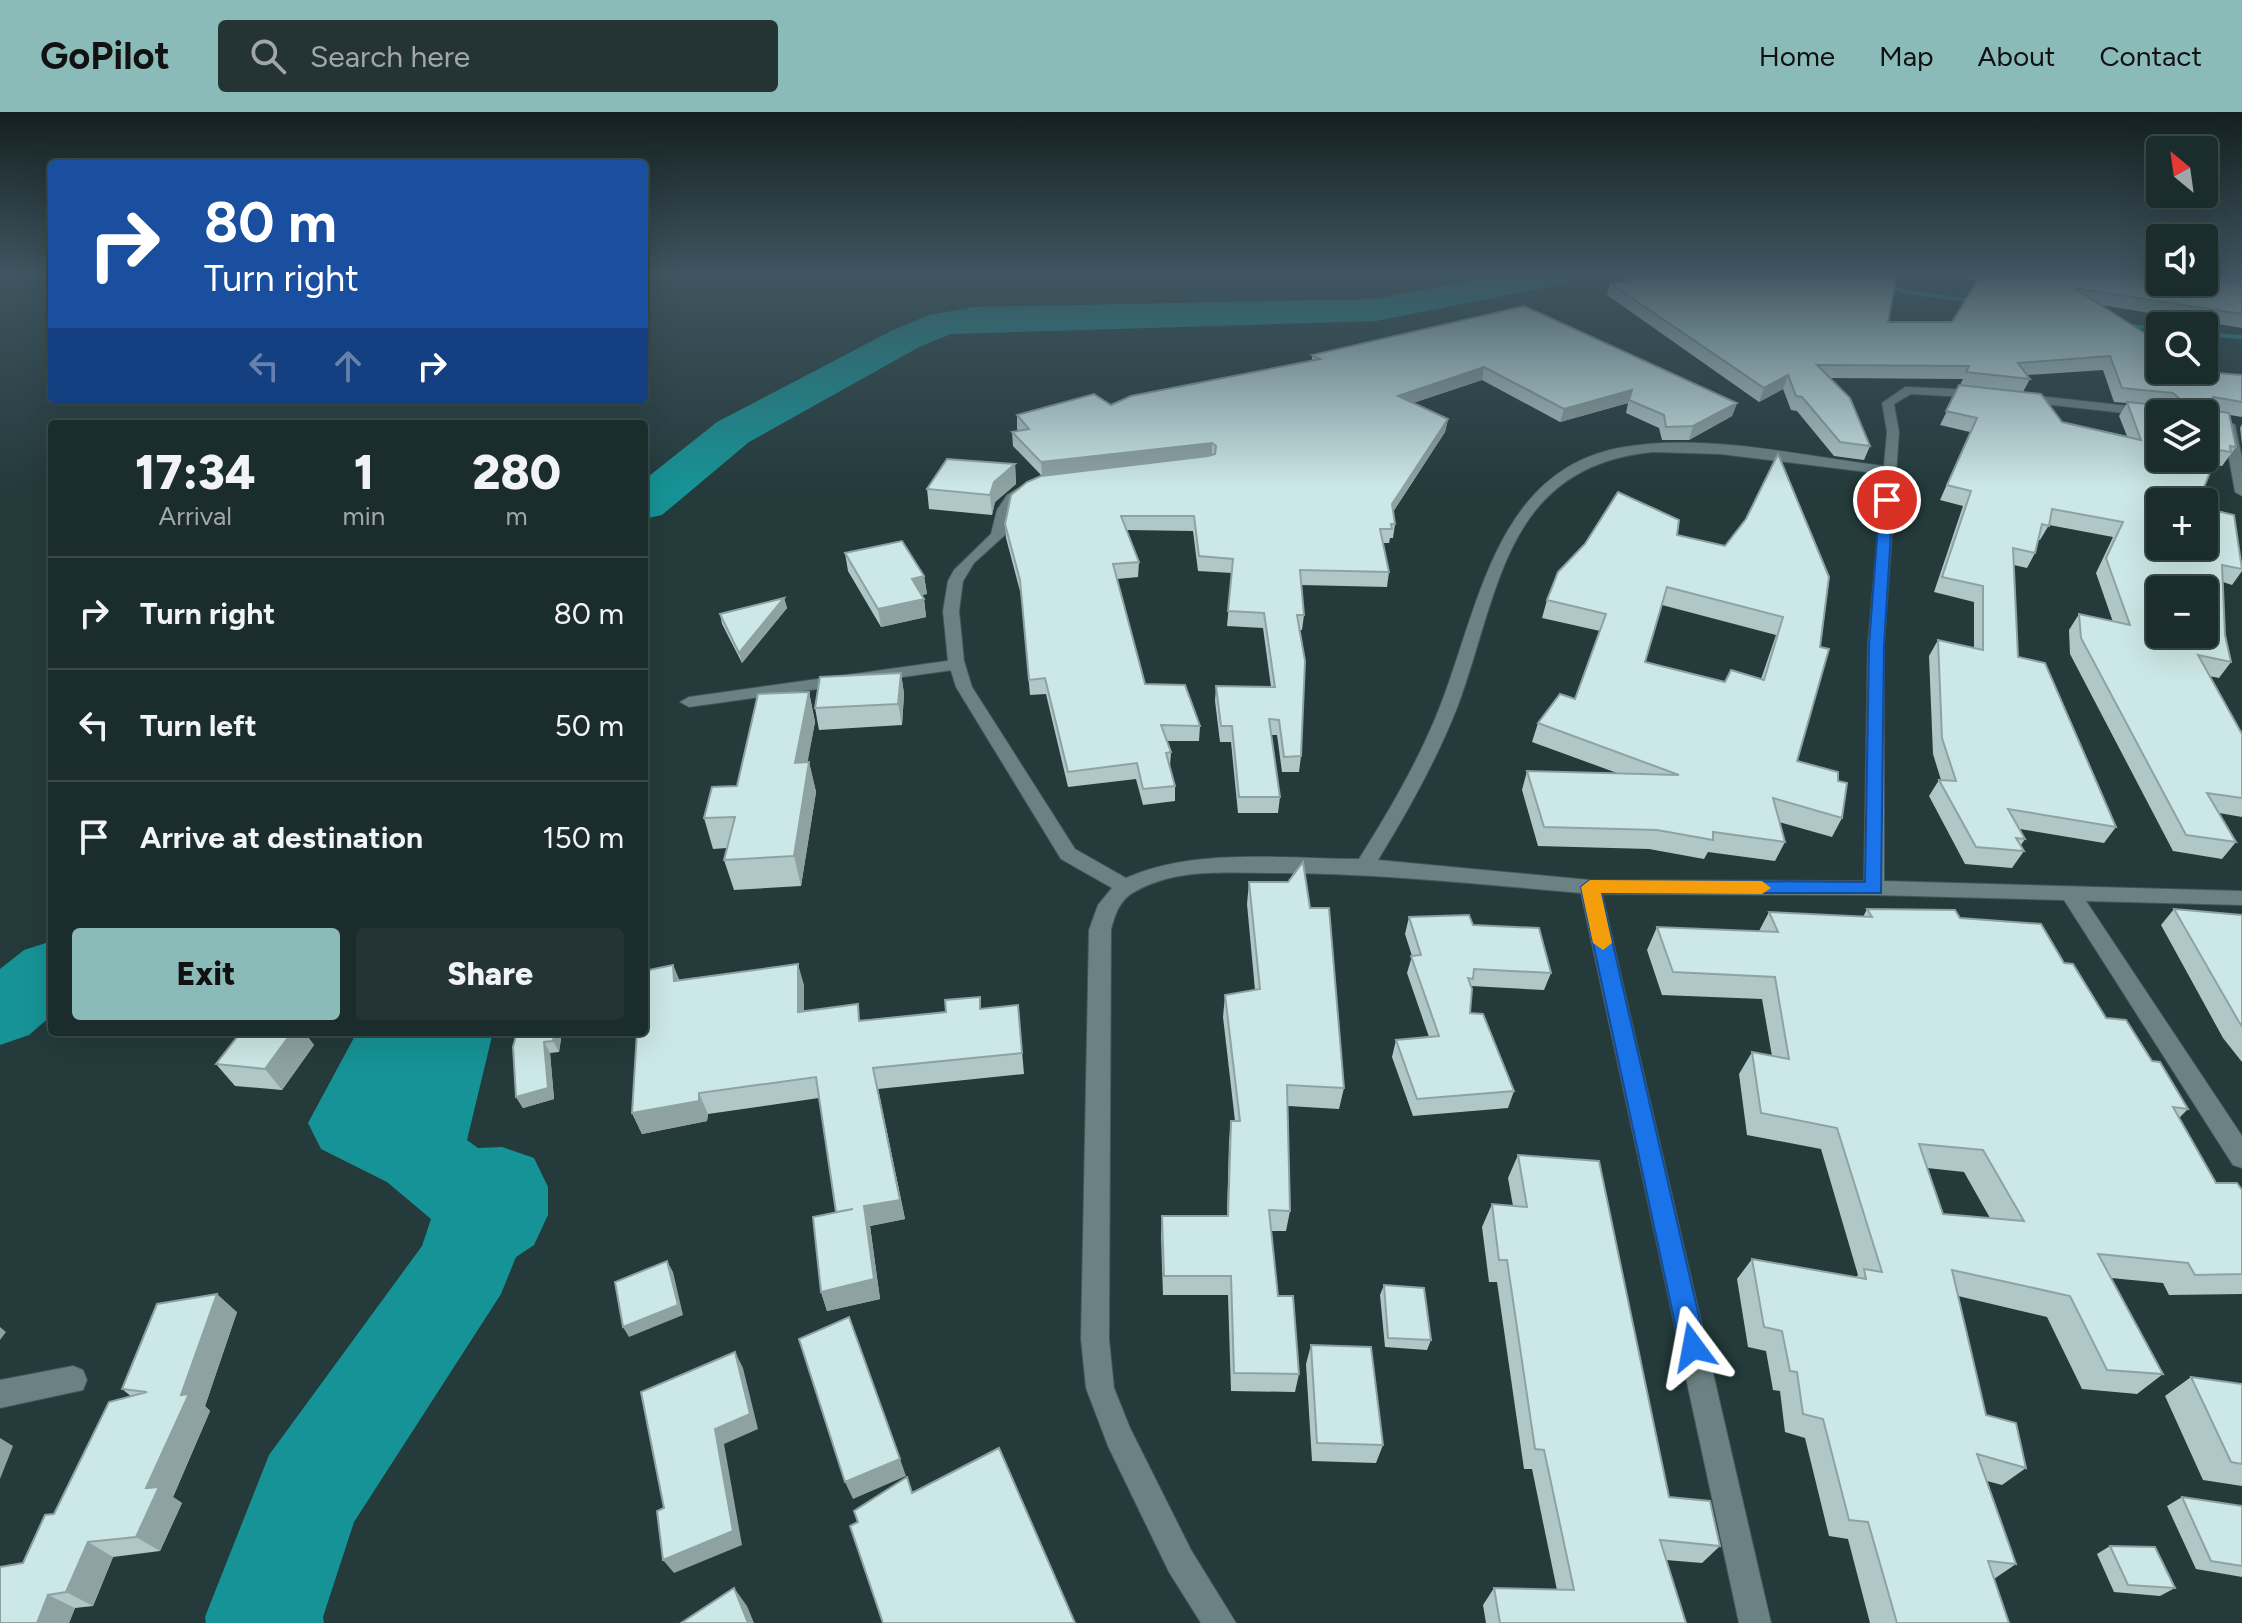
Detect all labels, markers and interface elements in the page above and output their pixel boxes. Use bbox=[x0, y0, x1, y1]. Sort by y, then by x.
search box bbox=[218, 20, 778, 92]
text: GoPilot bbox=[40, 33, 170, 79]
icon: search bbox=[246, 34, 290, 78]
text: Search here bbox=[310, 38, 470, 75]
text: Home bbox=[1759, 39, 1835, 73]
text: Map bbox=[1879, 39, 1934, 73]
text: About bbox=[1978, 39, 2055, 73]
text: Contact bbox=[2099, 39, 2202, 73]
north arrow bbox=[2146, 136, 2218, 208]
map controls bbox=[2146, 136, 2218, 648]
text: 80 m bbox=[204, 189, 337, 256]
icon: right bbox=[72, 192, 176, 296]
button: sound bbox=[2146, 224, 2218, 296]
text: Turn right bbox=[204, 257, 359, 300]
button: search bbox=[2146, 312, 2218, 384]
icon: left bbox=[242, 344, 286, 388]
icon: ahead bbox=[326, 344, 370, 388]
icon: right bbox=[410, 344, 454, 388]
button: layers bbox=[2146, 400, 2218, 472]
text: 17:34 bbox=[135, 443, 256, 501]
text: 1 bbox=[354, 443, 374, 501]
text: 280 bbox=[472, 443, 561, 501]
pin bbox=[1853, 466, 1921, 534]
icon: arrive bbox=[1865, 478, 1909, 522]
button: + bbox=[2146, 488, 2218, 560]
text: Arrival bbox=[159, 500, 232, 532]
text: min bbox=[343, 500, 385, 532]
text: m bbox=[506, 500, 528, 532]
button: − bbox=[2146, 576, 2218, 648]
icon: right bbox=[72, 591, 116, 635]
text: Turn right bbox=[140, 595, 275, 632]
text: 80 m bbox=[553, 595, 624, 632]
icon: left bbox=[72, 703, 116, 747]
text: Turn left bbox=[140, 707, 257, 744]
text: 50 m bbox=[555, 707, 624, 744]
icon: arrive bbox=[72, 815, 116, 859]
text: Arrive at destination bbox=[140, 819, 423, 856]
text: 150 m bbox=[542, 819, 624, 856]
button: Exit bbox=[72, 928, 340, 1020]
button: Share bbox=[356, 928, 624, 1020]
position arrow bbox=[1651, 1305, 1735, 1389]

